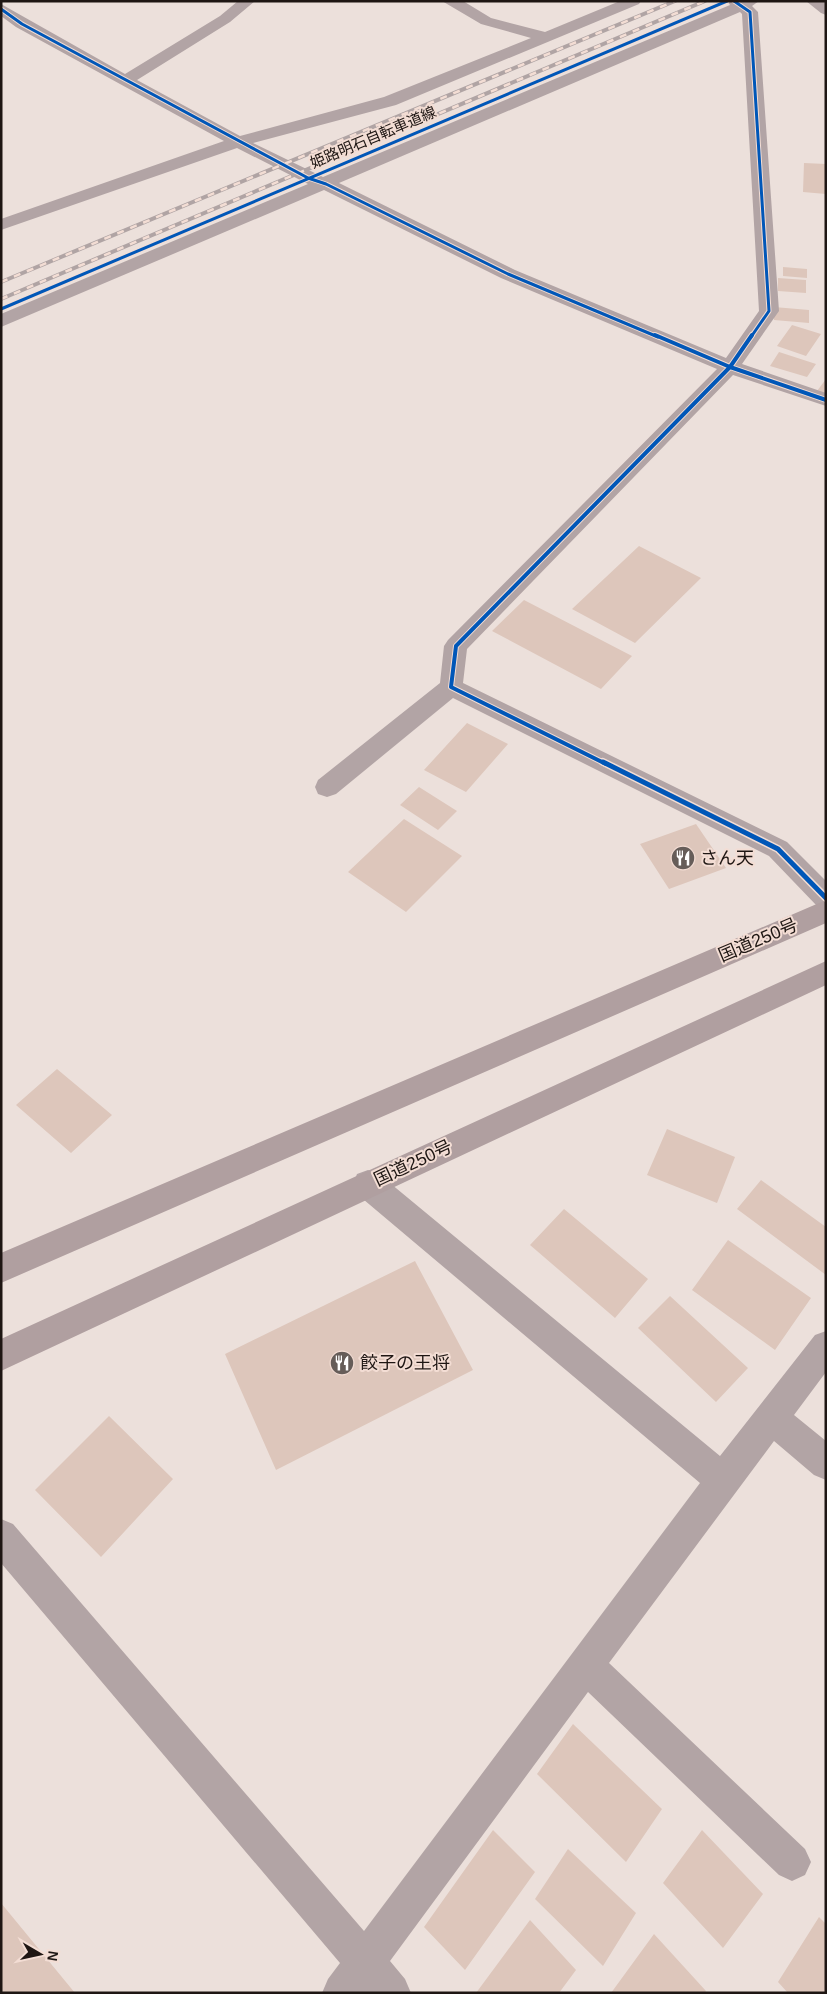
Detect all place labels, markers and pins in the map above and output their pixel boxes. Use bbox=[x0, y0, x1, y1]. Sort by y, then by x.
restaurant icon: さん天 bbox=[670, 845, 696, 871]
place label: さん天 bbox=[700, 848, 754, 868]
restaurant icon: 餃子の王将 bbox=[329, 1350, 355, 1376]
place label: 餃子の王将 bbox=[360, 1353, 450, 1373]

